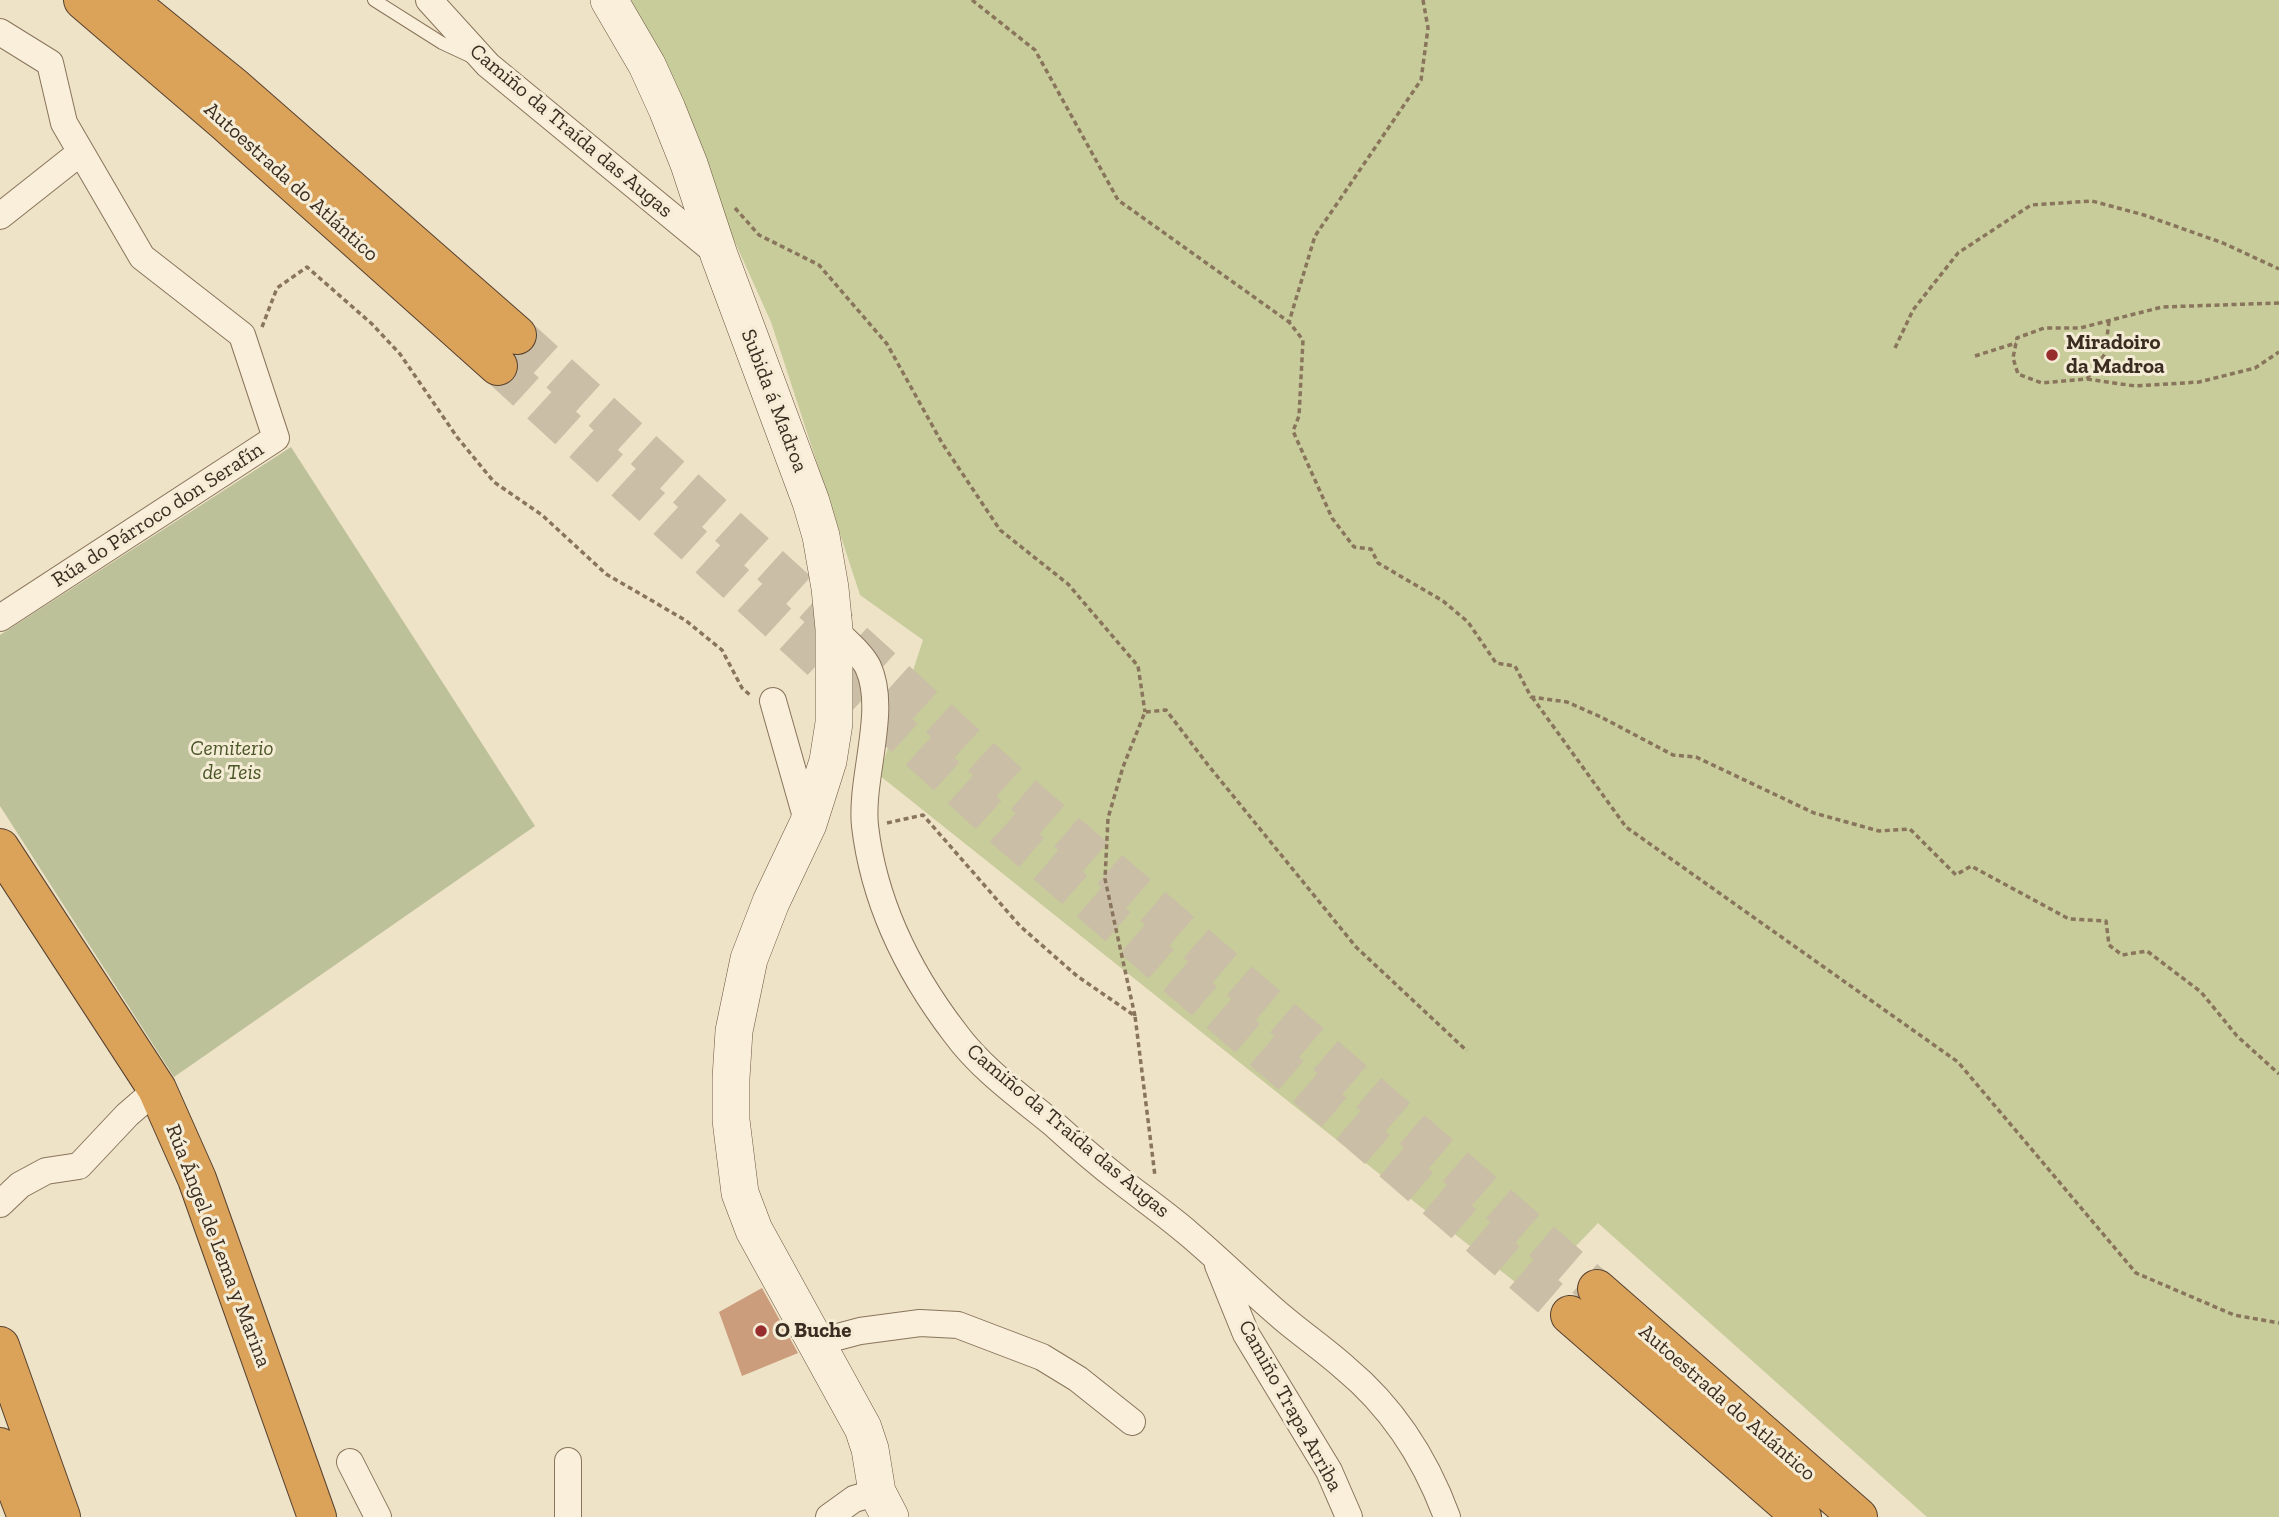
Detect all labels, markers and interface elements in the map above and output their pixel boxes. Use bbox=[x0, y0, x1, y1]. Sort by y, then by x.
street label: Camiño da Traída das Augas bbox=[464, 39, 678, 223]
street label: Autoestrada do Atlántico bbox=[199, 97, 383, 267]
street label: Subida á Madroa bbox=[735, 326, 813, 476]
place label: Miradoiro da Madroa bbox=[2066, 330, 2165, 380]
marker: Miradoiro da Madroa bbox=[2044, 347, 2060, 363]
street label: Rúa do Párroco don Serafín bbox=[47, 437, 269, 593]
park label: Cemiterio de Teis bbox=[190, 736, 274, 786]
street label: Camiño da Traída das Augas bbox=[961, 1039, 1175, 1223]
street label: Rúa Ángel de Lema y Marina bbox=[160, 1121, 276, 1371]
street label: Camiño Trapa Arriba bbox=[1232, 1316, 1348, 1496]
place label: O Buche bbox=[775, 1318, 851, 1344]
street label: Autoestrada do Atlántico bbox=[1633, 1319, 1821, 1487]
marker: O Buche bbox=[753, 1323, 769, 1339]

